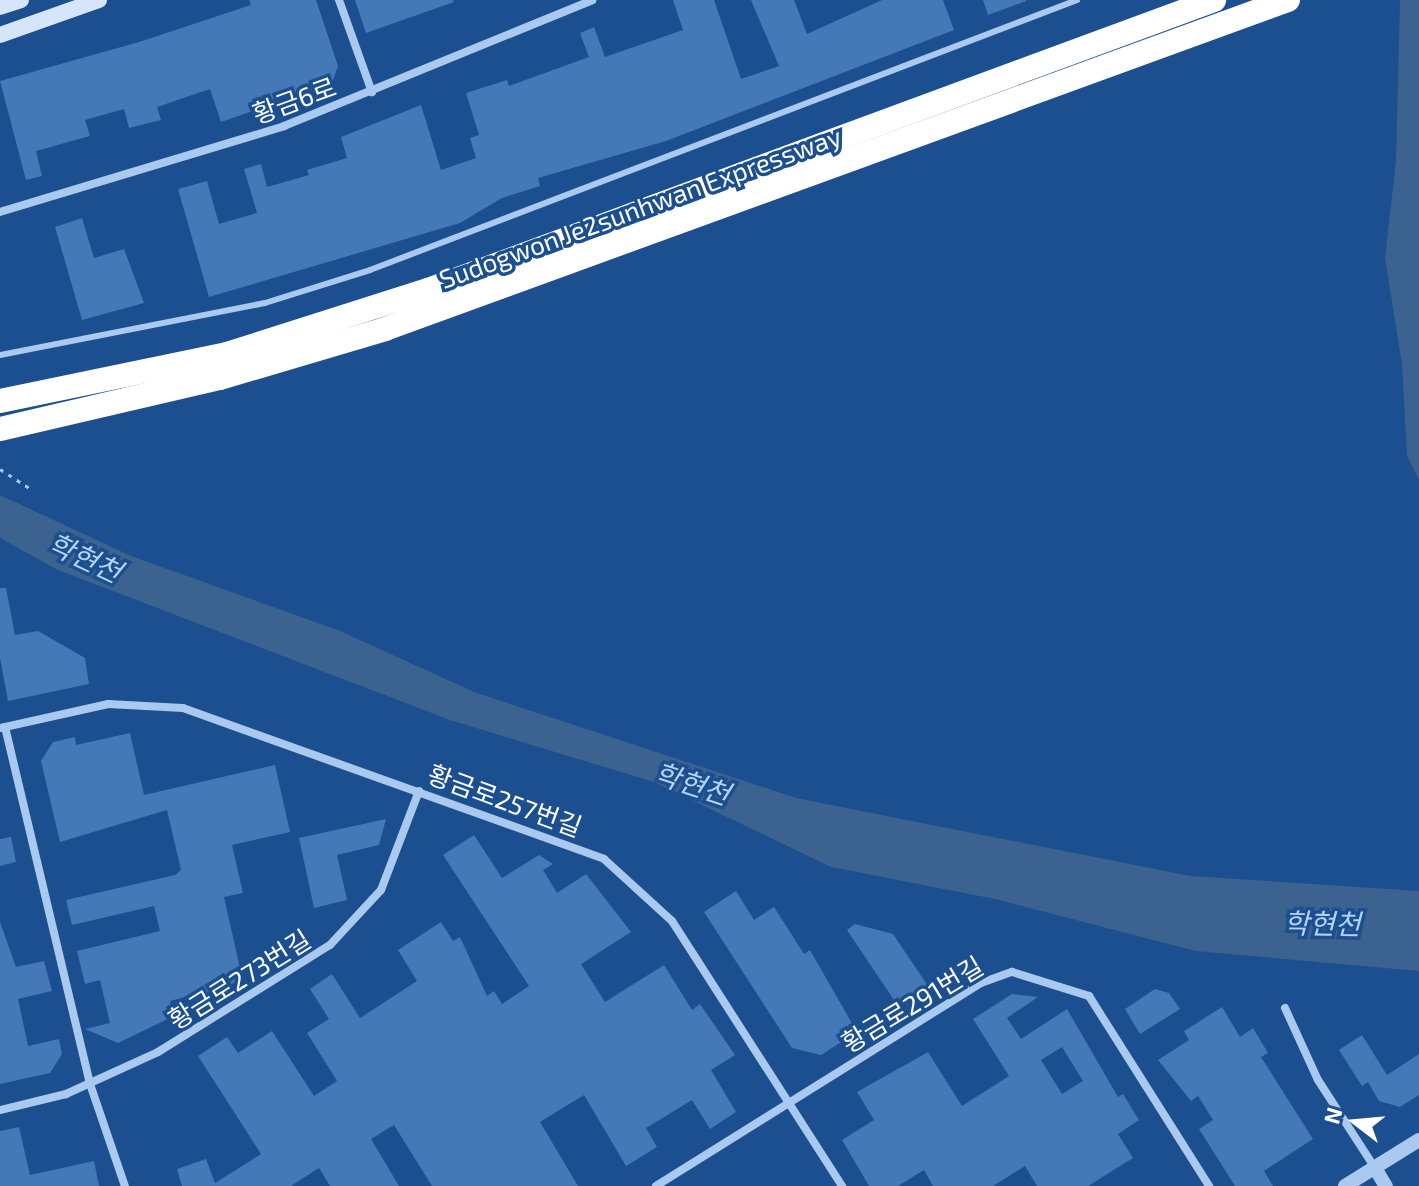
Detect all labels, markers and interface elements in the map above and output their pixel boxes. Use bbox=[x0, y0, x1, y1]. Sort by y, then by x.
street label: 황금6로 bbox=[248, 71, 340, 129]
street label: Sudogwon Je2sunhwan Expressway bbox=[435, 119, 845, 295]
water label: 학현천 bbox=[43, 525, 127, 589]
water label: 학현천 bbox=[650, 755, 734, 811]
street label: 황금로257번길 bbox=[424, 758, 586, 842]
water label: 학현천 bbox=[1283, 906, 1361, 940]
street label: 황금로273번길 bbox=[162, 923, 316, 1035]
street label: 황금로291번길 bbox=[836, 950, 988, 1058]
north arrow bbox=[1315, 1082, 1395, 1162]
text: N bbox=[1317, 1104, 1347, 1127]

